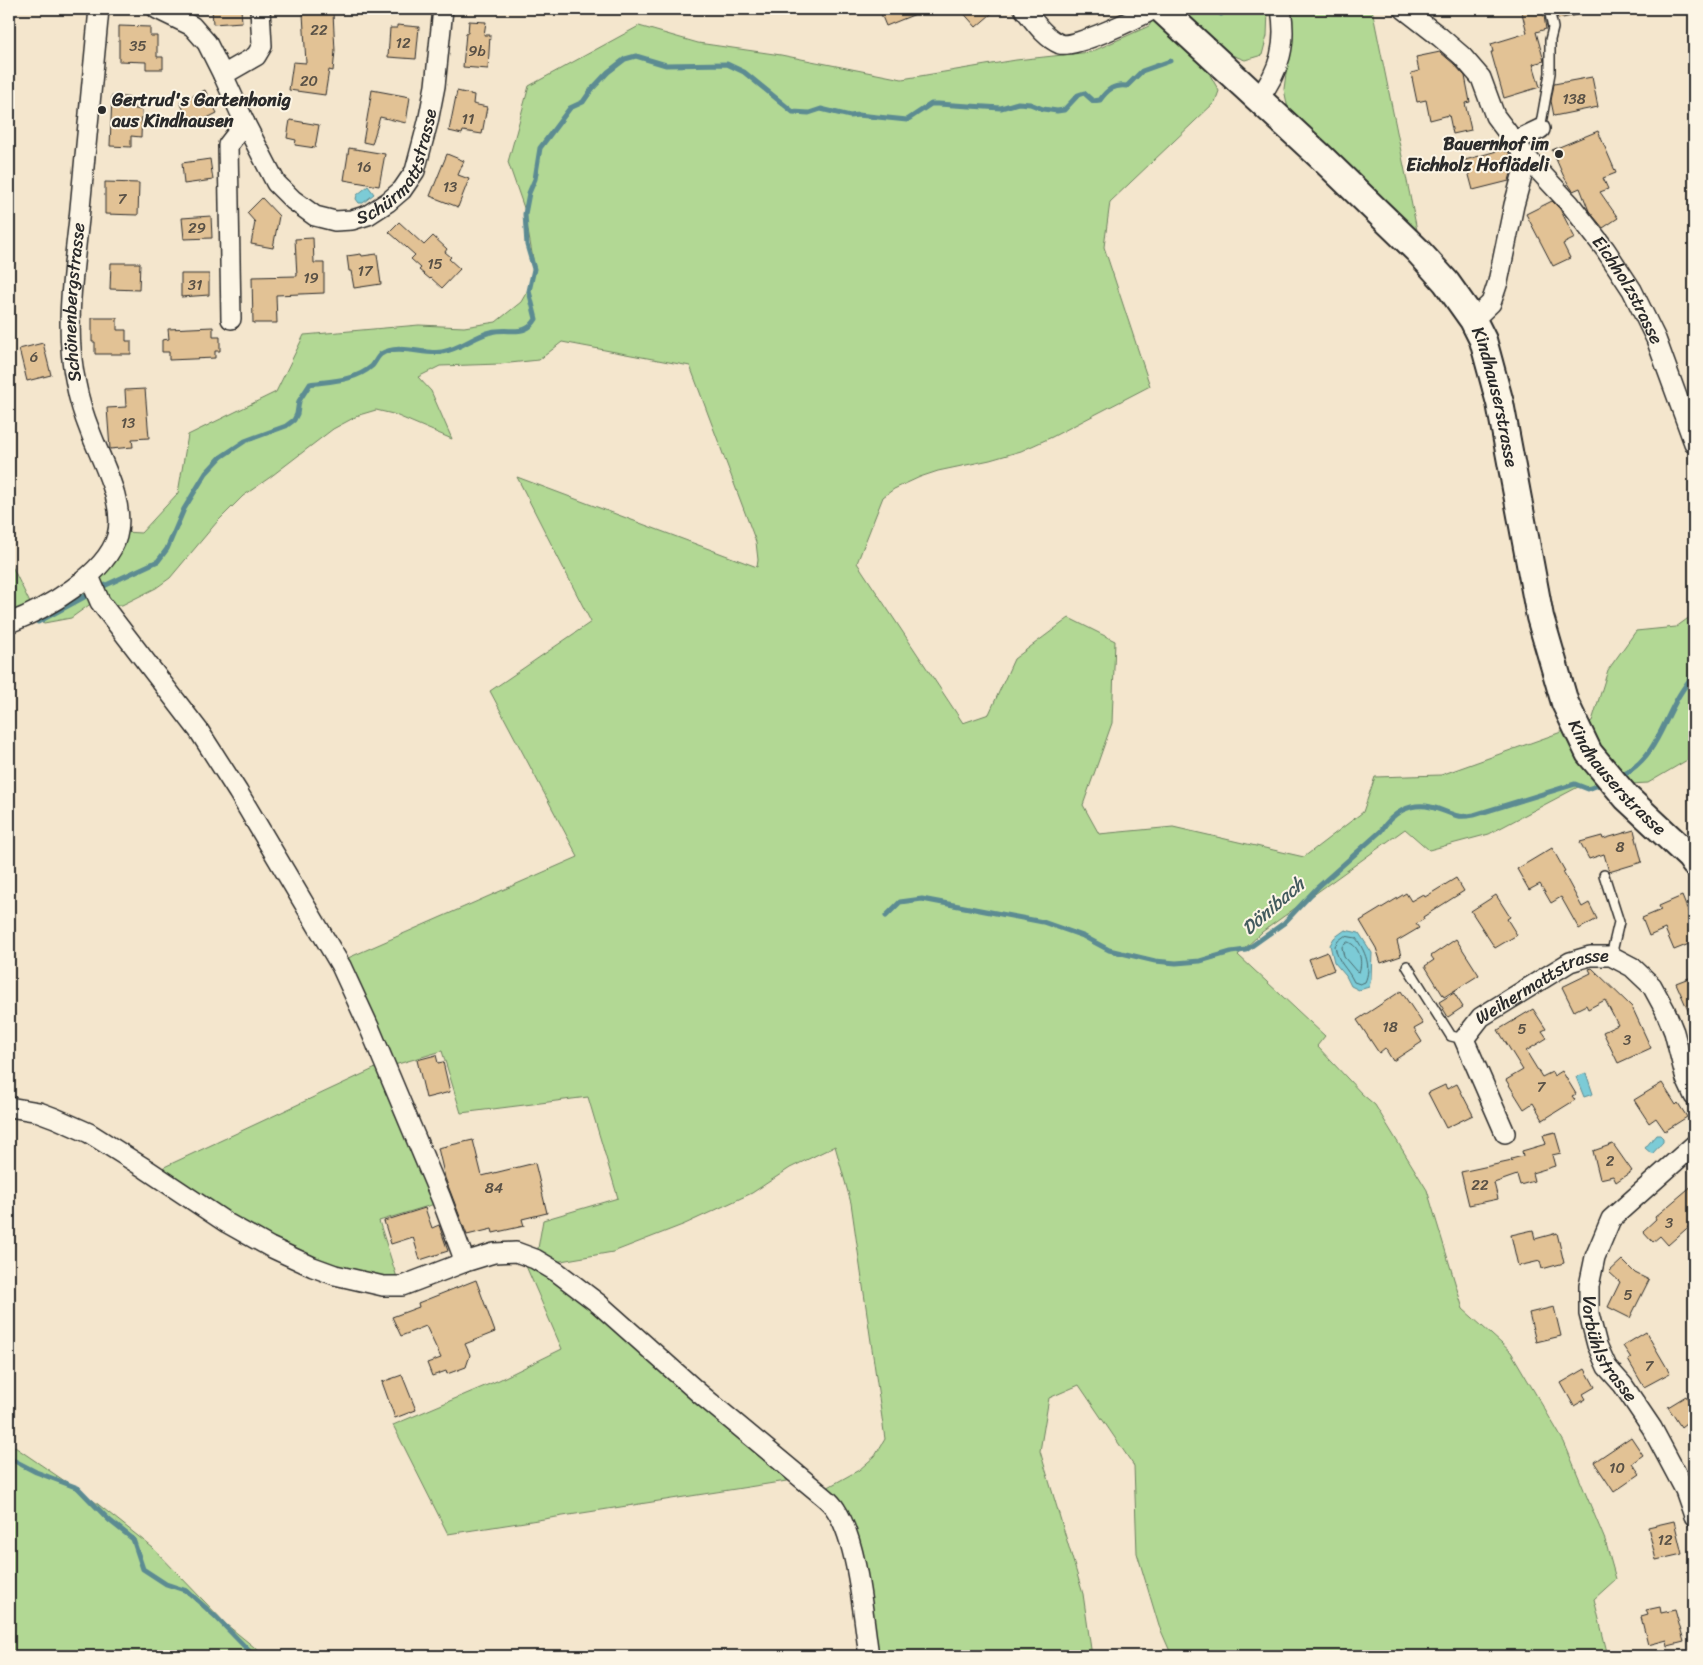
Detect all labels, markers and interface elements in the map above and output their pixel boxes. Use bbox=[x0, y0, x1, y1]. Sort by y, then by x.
house number: 22 bbox=[310, 17, 328, 43]
house number: 12 bbox=[395, 30, 411, 56]
house number: 35 bbox=[129, 33, 147, 59]
house number: 9b bbox=[468, 38, 486, 64]
house number: 20 bbox=[300, 68, 318, 94]
place label: Gertrud's Gartenhonig aus Kindhausen bbox=[111, 84, 291, 137]
house number: 138 bbox=[1562, 86, 1586, 112]
marker: Gertrud's Gartenhonig aus Kindhausen bbox=[96, 104, 108, 116]
street label: Schürmattstrasse bbox=[352, 106, 446, 234]
house number: 11 bbox=[462, 106, 474, 132]
place label: Bauernhof im Eichholz Hoflädeli bbox=[1406, 128, 1550, 181]
marker: Bauernhof im Eichholz Hoflädeli bbox=[1553, 148, 1565, 160]
house number: 16 bbox=[357, 154, 371, 180]
house number: 13 bbox=[443, 174, 457, 200]
house number: 7 bbox=[118, 186, 128, 212]
house number: 29 bbox=[188, 215, 206, 241]
street label: Schönenbergstrasse bbox=[54, 221, 94, 385]
street label: Eichholzstrasse bbox=[1584, 228, 1672, 350]
house number: 15 bbox=[427, 251, 443, 277]
house number: 17 bbox=[357, 258, 374, 284]
house number: 19 bbox=[303, 265, 319, 291]
house number: 31 bbox=[188, 272, 202, 298]
street label: Kindhauserstrasse bbox=[1462, 320, 1528, 470]
house number: 6 bbox=[30, 344, 38, 370]
house number: 13 bbox=[121, 410, 135, 436]
street label: Kindhauserstrasse bbox=[1559, 714, 1674, 844]
house number: 8 bbox=[1615, 834, 1625, 860]
water label: Dönibach bbox=[1234, 867, 1314, 943]
street label: Weihermattstrasse bbox=[1468, 940, 1609, 1033]
house number: 18 bbox=[1382, 1014, 1398, 1040]
house number: 5 bbox=[1517, 1016, 1527, 1042]
house number: 3 bbox=[1623, 1027, 1631, 1053]
house number: 7 bbox=[1537, 1074, 1547, 1100]
house number: 2 bbox=[1606, 1148, 1615, 1174]
house number: 22 bbox=[1471, 1172, 1489, 1198]
house number: 84 bbox=[485, 1175, 503, 1201]
house number: 3 bbox=[1665, 1210, 1673, 1236]
house number: 5 bbox=[1623, 1282, 1633, 1308]
street label: Vorbühlstrasse bbox=[1573, 1296, 1646, 1409]
house number: 7 bbox=[1645, 1353, 1655, 1379]
house number: 10 bbox=[1609, 1455, 1625, 1481]
house number: 12 bbox=[1657, 1527, 1673, 1553]

